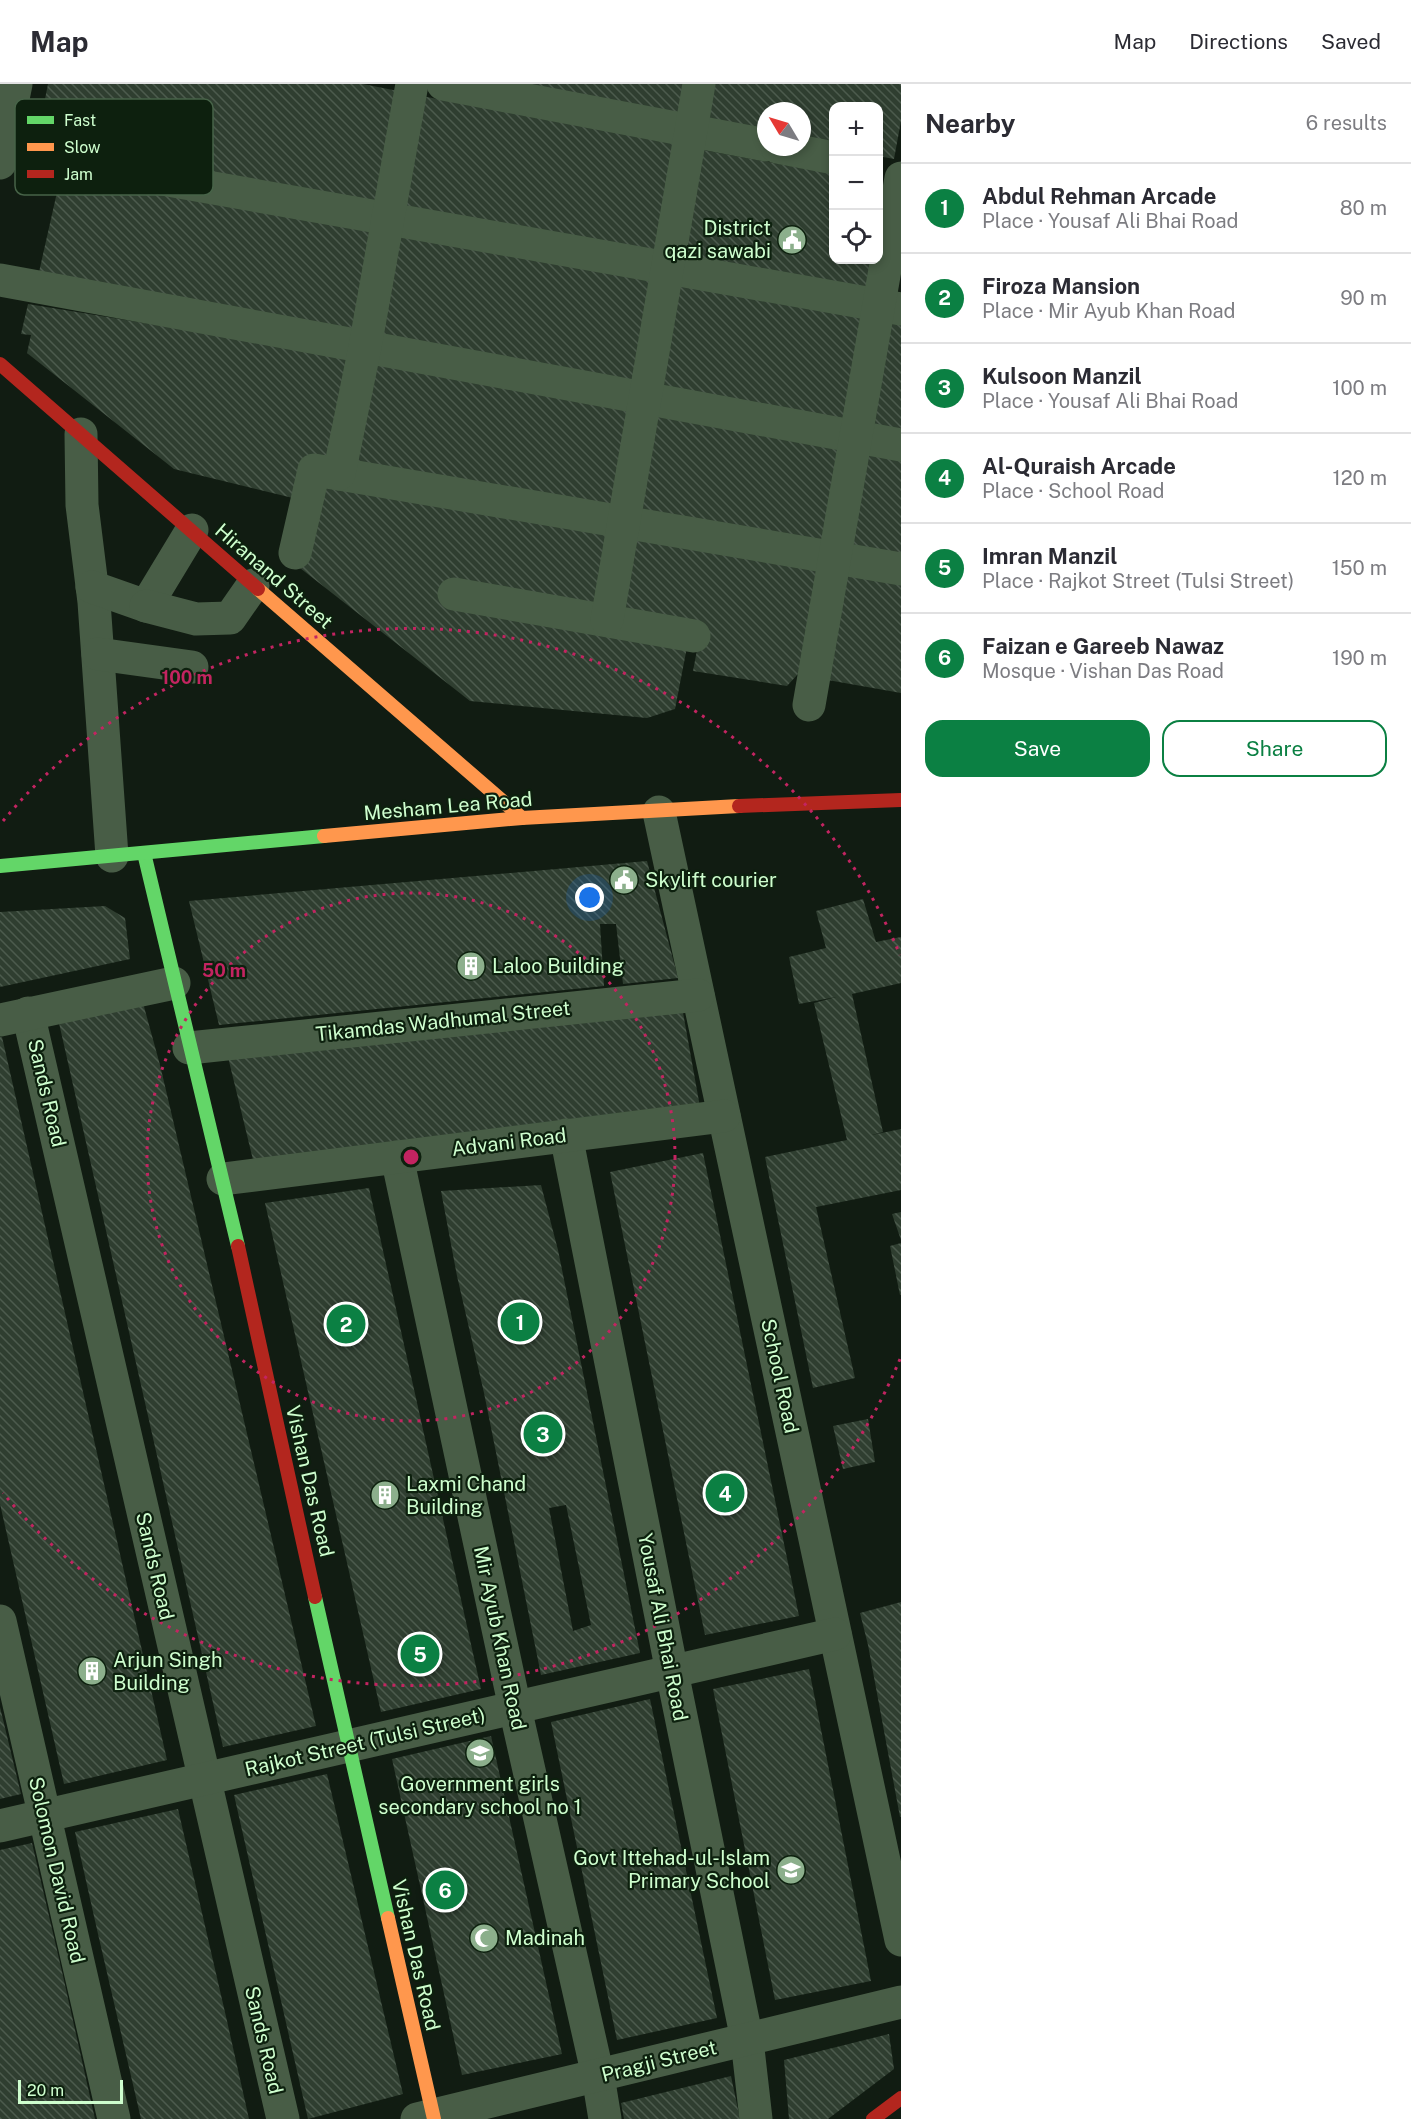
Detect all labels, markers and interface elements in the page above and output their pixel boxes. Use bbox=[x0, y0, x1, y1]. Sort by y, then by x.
text: Map bbox=[30, 25, 89, 58]
text: Map bbox=[1114, 29, 1156, 54]
text: Directions bbox=[1189, 29, 1288, 54]
text: Saved bbox=[1321, 29, 1381, 54]
legend bbox=[15, 99, 213, 195]
north arrow bbox=[757, 102, 811, 156]
map controls bbox=[829, 102, 883, 264]
button: + bbox=[829, 102, 883, 156]
text: Nearby bbox=[925, 108, 1015, 139]
text: Fast bbox=[64, 111, 96, 130]
text: 6 results bbox=[1306, 111, 1387, 135]
text: Slow bbox=[64, 138, 101, 157]
button: − bbox=[829, 156, 883, 210]
text: Jam bbox=[64, 165, 93, 184]
text: Abdul Rehman Arcade bbox=[982, 183, 1216, 209]
text: 1 bbox=[940, 196, 949, 220]
text: 80 m bbox=[1340, 196, 1387, 220]
text: Place · Yousaf Ali Bhai Road bbox=[982, 209, 1238, 233]
button: locate bbox=[829, 210, 883, 264]
place label: District qazi sawabi bbox=[664, 216, 771, 263]
public building icon: District qazi sawabi bbox=[776, 224, 808, 256]
text: Firoza Mansion bbox=[982, 273, 1140, 299]
text: 2 bbox=[938, 286, 951, 310]
text: 90 m bbox=[1340, 286, 1387, 310]
text: Place · Mir Ayub Khan Road bbox=[982, 299, 1235, 323]
text: Kulsoon Manzil bbox=[982, 363, 1142, 389]
text: 3 bbox=[938, 376, 951, 400]
text: 100 m bbox=[1332, 376, 1387, 400]
text: Place · Yousaf Ali Bhai Road bbox=[982, 389, 1238, 413]
text: Al-Quraish Arcade bbox=[982, 453, 1176, 479]
text: 4 bbox=[938, 466, 951, 490]
text: 120 m bbox=[1333, 466, 1387, 490]
text: Place · School Road bbox=[982, 479, 1165, 503]
street label: Hiranand Street bbox=[210, 518, 338, 634]
text: Imran Manzil bbox=[982, 543, 1117, 569]
text: 5 bbox=[938, 556, 951, 580]
text: 150 m bbox=[1332, 556, 1387, 580]
text: Place · Rajkot Street (Tulsi Street) bbox=[982, 569, 1294, 593]
text: Faizan e Gareeb Nawaz bbox=[982, 633, 1224, 659]
text: 6 bbox=[938, 646, 951, 670]
text: 190 m bbox=[1332, 646, 1387, 670]
text: Mosque · Vishan Das Road bbox=[982, 659, 1224, 683]
text: 100 m bbox=[161, 667, 213, 688]
button: Save bbox=[925, 720, 1150, 777]
button: Share bbox=[1162, 720, 1387, 777]
street label: Mesham Lea Road bbox=[363, 787, 533, 825]
public building icon: Skylift courier bbox=[608, 864, 640, 896]
place label: Skylift courier bbox=[645, 868, 777, 892]
your location bbox=[575, 883, 604, 912]
building icon: Laloo Building bbox=[455, 950, 487, 982]
place label: Laloo Building bbox=[492, 954, 624, 978]
text: 50 m bbox=[202, 960, 246, 981]
street label: Tikamdas Wadhumal Street bbox=[315, 996, 571, 1046]
street label: Sands Road bbox=[23, 1037, 71, 1149]
street label: Advani Road bbox=[450, 1123, 568, 1161]
centre of rings bbox=[401, 1147, 421, 1167]
pin: 1 bbox=[500, 1300, 540, 1344]
pin: 2 bbox=[326, 1302, 366, 1346]
street label: School Road bbox=[756, 1316, 804, 1436]
street label: Vishan Das Road bbox=[281, 1403, 339, 1559]
pin: 3 bbox=[524, 1412, 562, 1456]
pin: 4 bbox=[706, 1470, 744, 1516]
place label: Laxmi Chand Building bbox=[406, 1472, 526, 1519]
building icon: Laxmi Chand Building bbox=[369, 1479, 401, 1511]
street label: Sands Road bbox=[131, 1510, 179, 1622]
street label: Yousaf Ali Bhai Road bbox=[633, 1531, 693, 1723]
street label: Mir Ayub Khan Road bbox=[469, 1544, 531, 1732]
pin: 5 bbox=[400, 1632, 440, 1676]
place label: Arjun Singh Building bbox=[113, 1648, 222, 1695]
building icon: Arjun Singh Building bbox=[76, 1655, 108, 1687]
street label: Rajkot Street (Tulsi Street) bbox=[242, 1703, 488, 1781]
school or university icon: Government girls secondary school no 1 bbox=[464, 1737, 496, 1769]
place label: Government girls secondary school no 1 bbox=[378, 1772, 582, 1819]
street label: Solomon David Road bbox=[24, 1775, 90, 1965]
place label: Govt Ittehad-ul-Islam Primary School bbox=[573, 1846, 770, 1893]
school or university icon: Govt Ittehad-ul-Islam Primary School bbox=[775, 1854, 807, 1886]
pin: 6 bbox=[426, 1868, 464, 1912]
street label: Vishan Das Road bbox=[387, 1877, 445, 2033]
mosque icon: Madinah bbox=[468, 1922, 500, 1954]
place label: Madinah bbox=[505, 1926, 585, 1950]
street label: Sands Road bbox=[240, 1984, 288, 2096]
street label: Pragji Street bbox=[599, 2035, 719, 2087]
scale bar bbox=[18, 2077, 123, 2104]
text: 20 m bbox=[27, 2081, 64, 2100]

